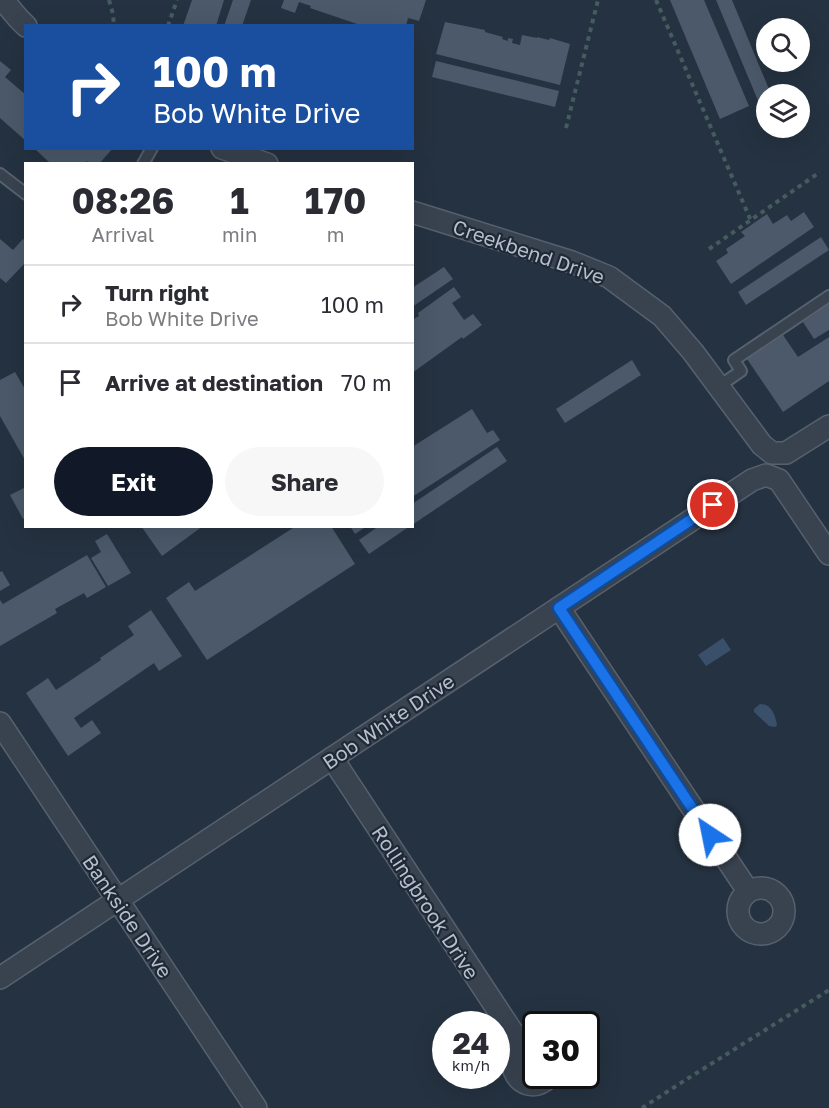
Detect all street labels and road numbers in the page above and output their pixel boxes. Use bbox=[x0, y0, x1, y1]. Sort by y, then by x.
street label: Creekbend Drive bbox=[450, 214, 608, 288]
street label: Bob White Drive bbox=[318, 668, 458, 774]
street label: Rollingbrook Drive bbox=[367, 821, 485, 983]
street label: Bankside Drive bbox=[78, 850, 178, 982]

